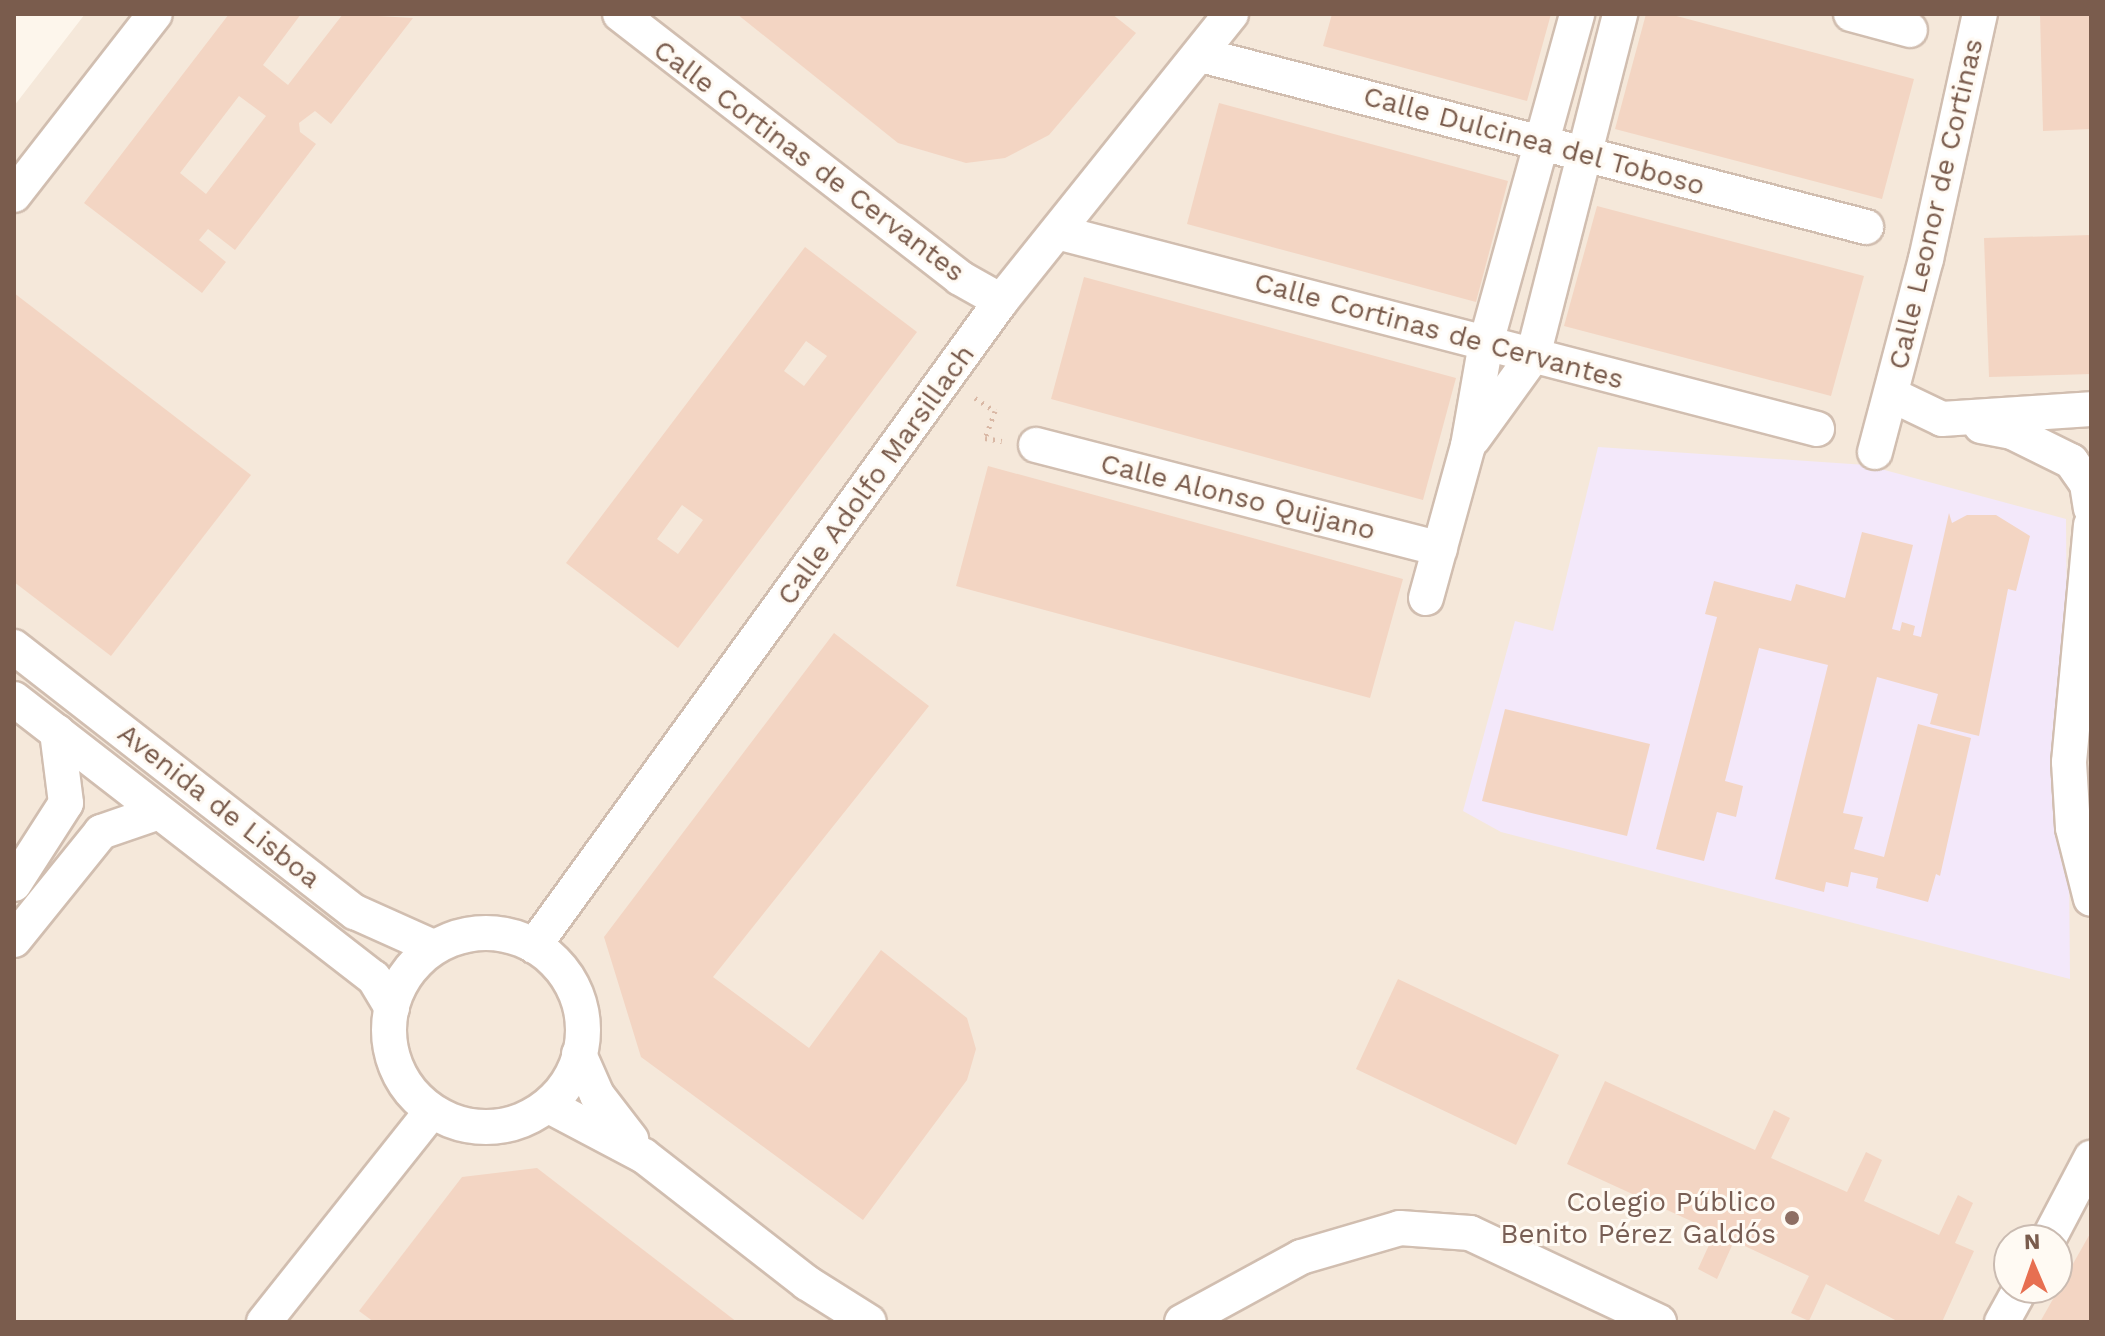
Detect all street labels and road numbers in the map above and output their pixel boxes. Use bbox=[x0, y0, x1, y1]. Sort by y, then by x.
street label: Calle Cortinas de Cervantes bbox=[647, 33, 971, 289]
street label: Calle Leonor de Cortinas bbox=[1881, 35, 1991, 373]
street label: Calle Dulcinea del Toboso bbox=[1359, 79, 1709, 203]
street label: Calle Cortinas de Cervantes bbox=[1251, 265, 1627, 397]
street label: Calle Adolfo Marsillach bbox=[770, 338, 982, 612]
street label: Calle Alonso Quijano bbox=[1097, 446, 1379, 548]
street label: Avenida de Lisboa bbox=[111, 716, 327, 896]

